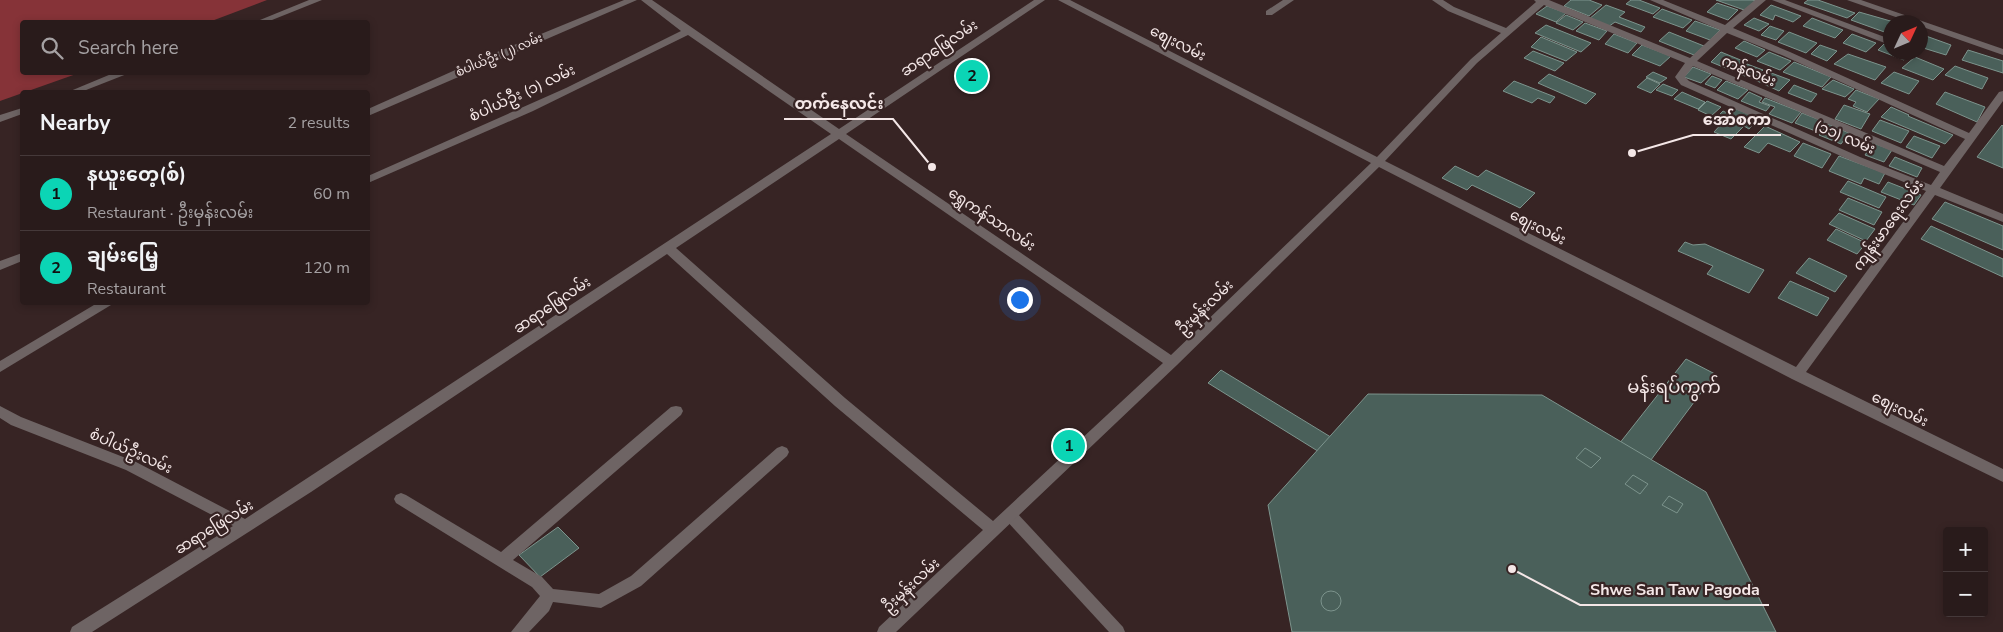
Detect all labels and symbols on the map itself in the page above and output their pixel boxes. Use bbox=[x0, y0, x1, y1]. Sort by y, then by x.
street label: ဆရာဖြေလမ်း bbox=[896, 15, 983, 83]
north arrow bbox=[1883, 15, 1928, 60]
street label: စျေးလမ်း bbox=[1146, 20, 1210, 67]
street label: စံပါယ်ဦး (၂) လမ်း bbox=[453, 29, 546, 82]
street label: ကန်လမ်း bbox=[1718, 51, 1779, 93]
pin: 2 bbox=[956, 57, 988, 95]
street label: စံပါယ်ဦး (၁) လမ်း bbox=[466, 60, 579, 128]
callout: တက်နေလင်း bbox=[784, 88, 893, 119]
text: တက်နေလင်း bbox=[794, 92, 884, 117]
callout: အော်စကာ bbox=[1693, 104, 1781, 135]
text: အော်စကာ bbox=[1703, 108, 1771, 131]
street label: (၁၁) လမ်း bbox=[1812, 115, 1878, 159]
street label: ကျန်းမာရေးလမ်း bbox=[1848, 175, 1930, 276]
street label: ‌ရွှေကန်သာလမ်း bbox=[943, 182, 1039, 257]
street label: စျေးလမ်း bbox=[1506, 204, 1570, 251]
street label: ဆရာဖြေလမ်း bbox=[509, 272, 596, 340]
street label: ဦးမှန်းလမ်း bbox=[1172, 275, 1239, 340]
your location bbox=[1007, 287, 1033, 313]
district label: မန်းရပ်ကွက် bbox=[1627, 374, 1721, 402]
street label: စျေးလမ်း bbox=[1867, 387, 1932, 433]
street label: စံပါယ်ဦးလမ်း bbox=[86, 424, 175, 480]
pin: 1 bbox=[1053, 427, 1085, 465]
street label: ဆရာဖြေလမ်း bbox=[171, 495, 258, 561]
street label: ဦးမှန်းလမ်း bbox=[878, 553, 945, 618]
callout: Shwe San Taw Pagoda bbox=[1580, 574, 1769, 605]
text: Shwe San Taw Pagoda bbox=[1590, 579, 1760, 601]

